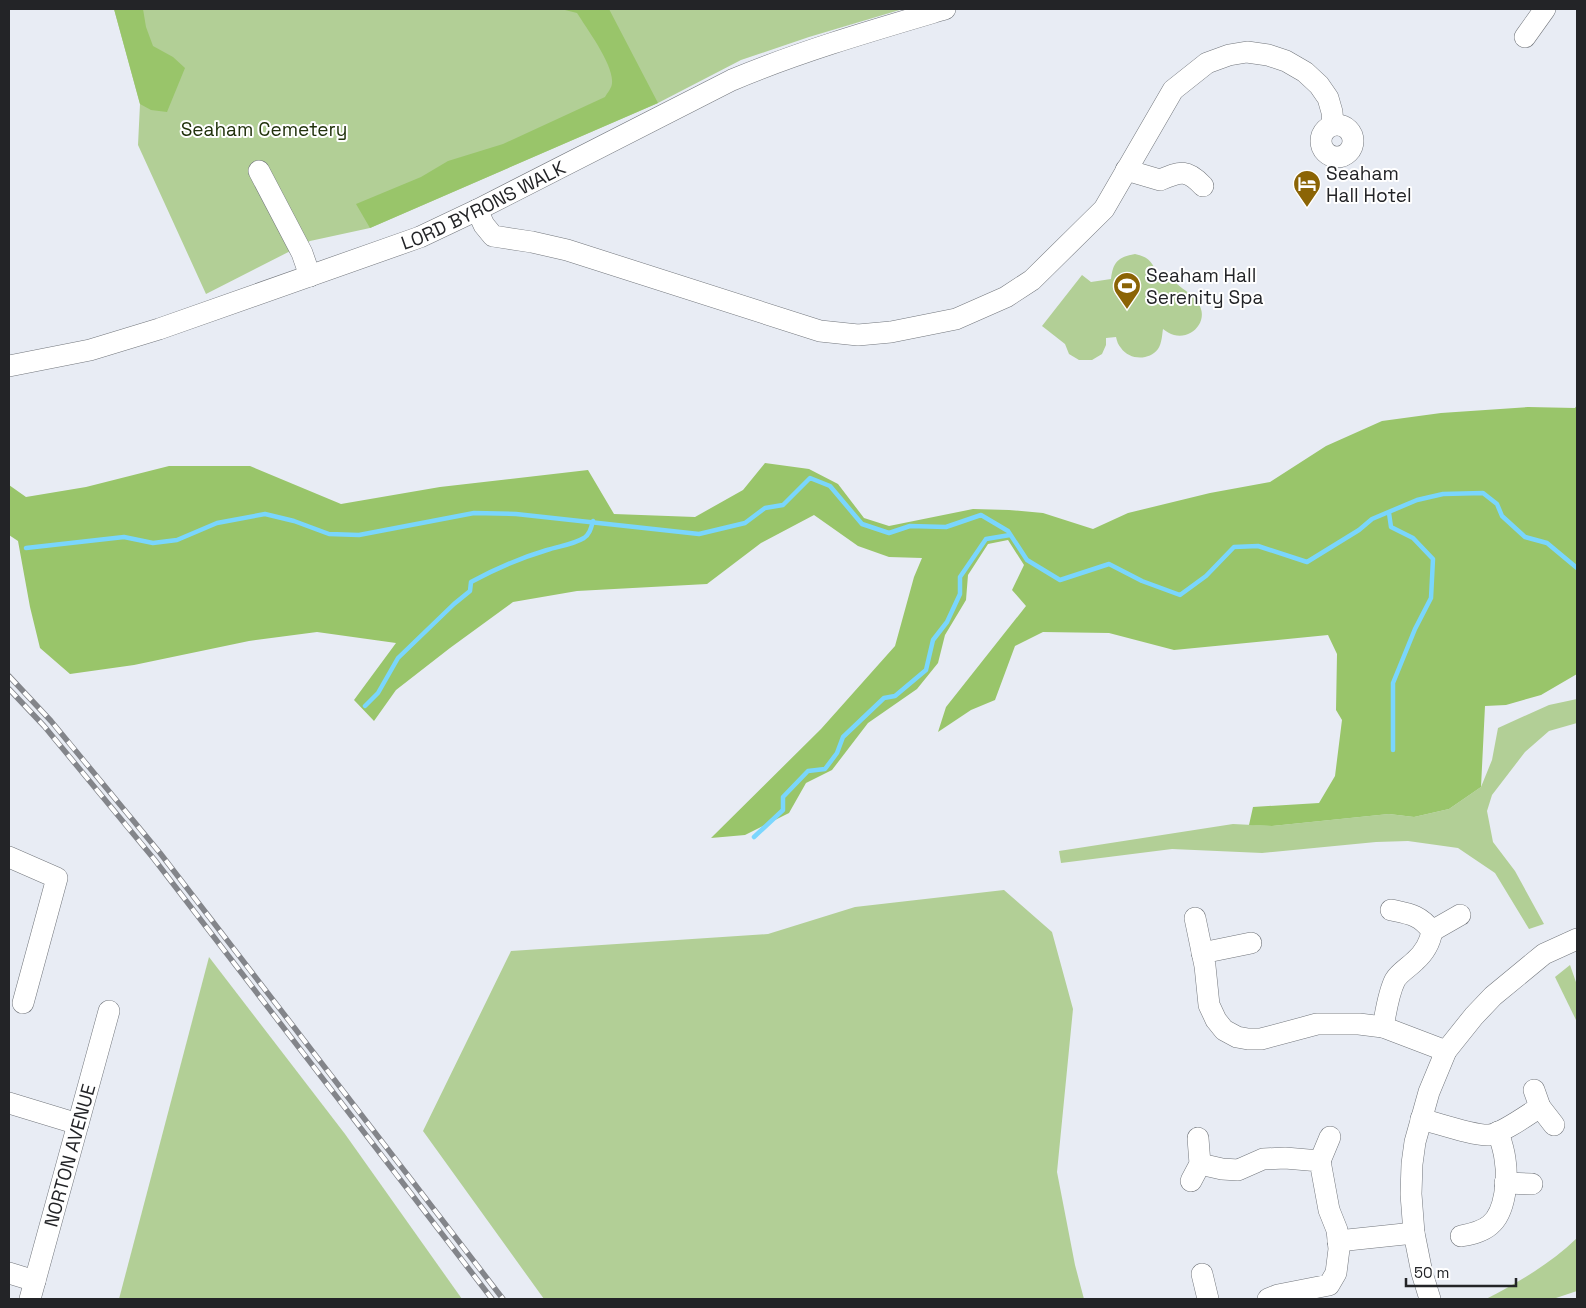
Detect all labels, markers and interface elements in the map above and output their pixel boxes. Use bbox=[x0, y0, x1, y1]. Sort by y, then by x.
park label: Seaham Cemetery bbox=[181, 117, 347, 142]
street label: LORD BYRONS WALK bbox=[398, 154, 570, 255]
place label: Seaham Hall Hotel bbox=[1326, 161, 1412, 208]
hotel icon: Seaham Hall Hotel bbox=[1292, 169, 1322, 208]
place label: Seaham Hall Serenity Spa bbox=[1146, 263, 1263, 310]
sports icon: Seaham Hall Serenity Spa bbox=[1112, 271, 1142, 310]
street label: NORTON AVENUE bbox=[38, 1081, 101, 1230]
scale bar bbox=[1406, 1256, 1516, 1288]
text: 50 m bbox=[1414, 1263, 1449, 1282]

